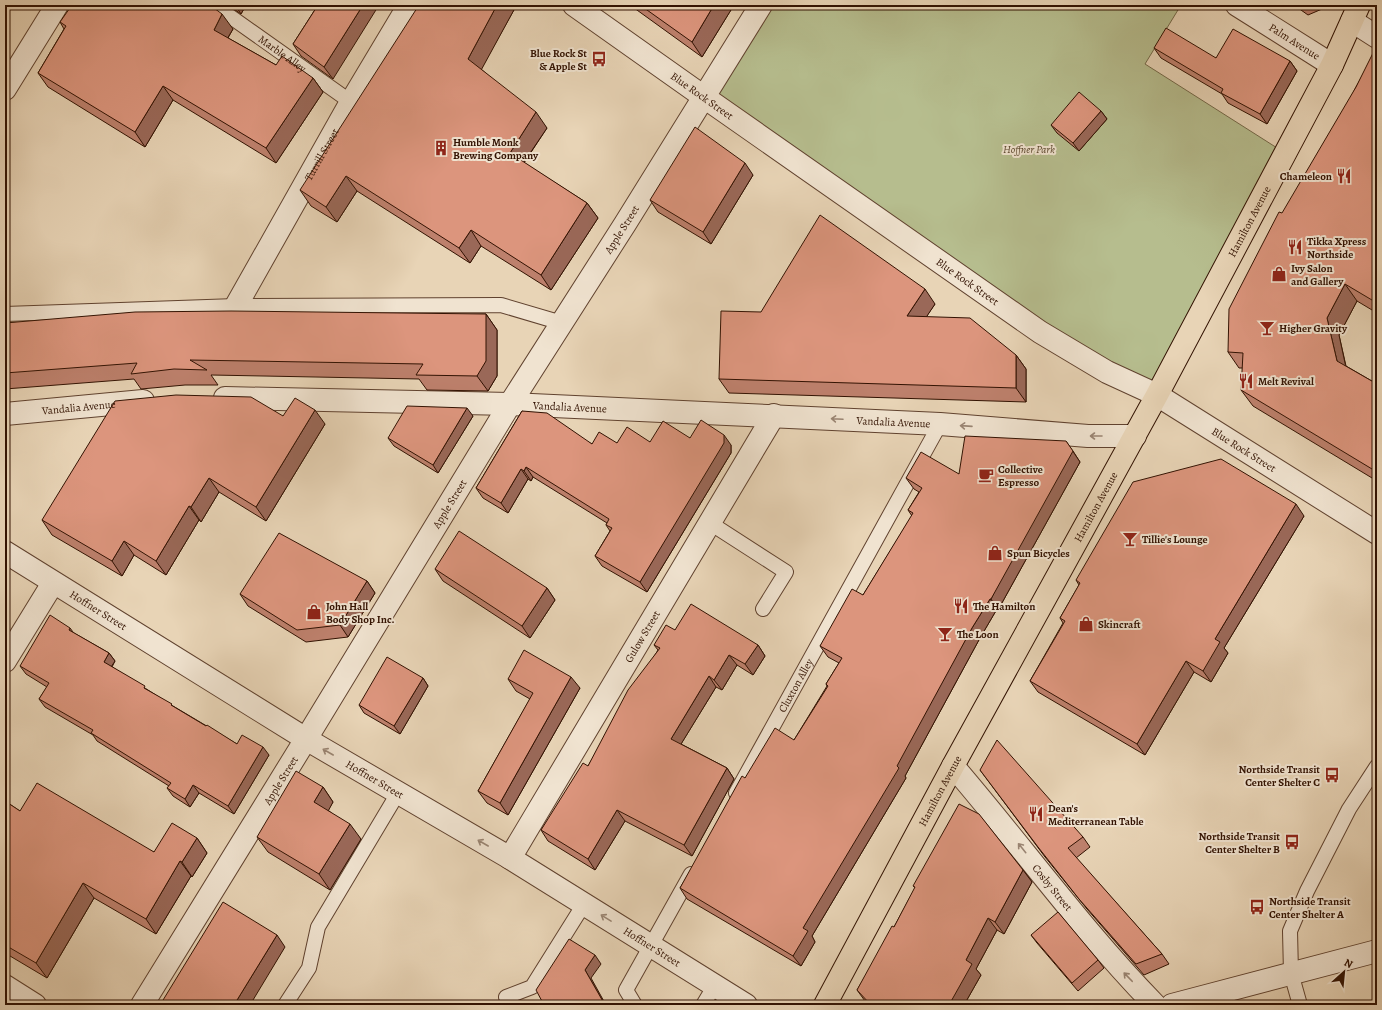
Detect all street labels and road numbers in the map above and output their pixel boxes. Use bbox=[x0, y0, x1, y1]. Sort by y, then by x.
street label: Palm Avenue bbox=[1266, 20, 1323, 63]
street label: Marble Alley bbox=[256, 31, 310, 76]
street label: Blue Rock Street bbox=[668, 68, 737, 123]
street label: Turrill Street bbox=[301, 125, 342, 183]
street label: Hamilton Avenue bbox=[1224, 183, 1274, 260]
street label: Apple Street bbox=[600, 202, 643, 257]
street label: Blue Rock Street bbox=[933, 254, 1002, 309]
street label: Vandalia Avenue bbox=[40, 396, 116, 418]
street label: Vandalia Avenue bbox=[532, 398, 607, 416]
street label: Vandalia Avenue bbox=[855, 413, 931, 431]
street label: Blue Rock Street bbox=[1209, 424, 1279, 476]
street label: Hamilton Avenue bbox=[1070, 469, 1121, 545]
street label: Apple Street bbox=[428, 476, 470, 532]
street label: Hoffner Street bbox=[67, 587, 130, 634]
street label: Gulow Street bbox=[621, 607, 664, 665]
street label: Cluxton Alley bbox=[775, 656, 817, 715]
street label: Apple Street bbox=[259, 753, 301, 808]
street label: Hamilton Avenue bbox=[915, 753, 965, 829]
street label: Hoffner Street bbox=[343, 756, 407, 802]
street label: Cosby Street bbox=[1029, 861, 1076, 914]
street label: Hoffner Street bbox=[621, 923, 684, 970]

